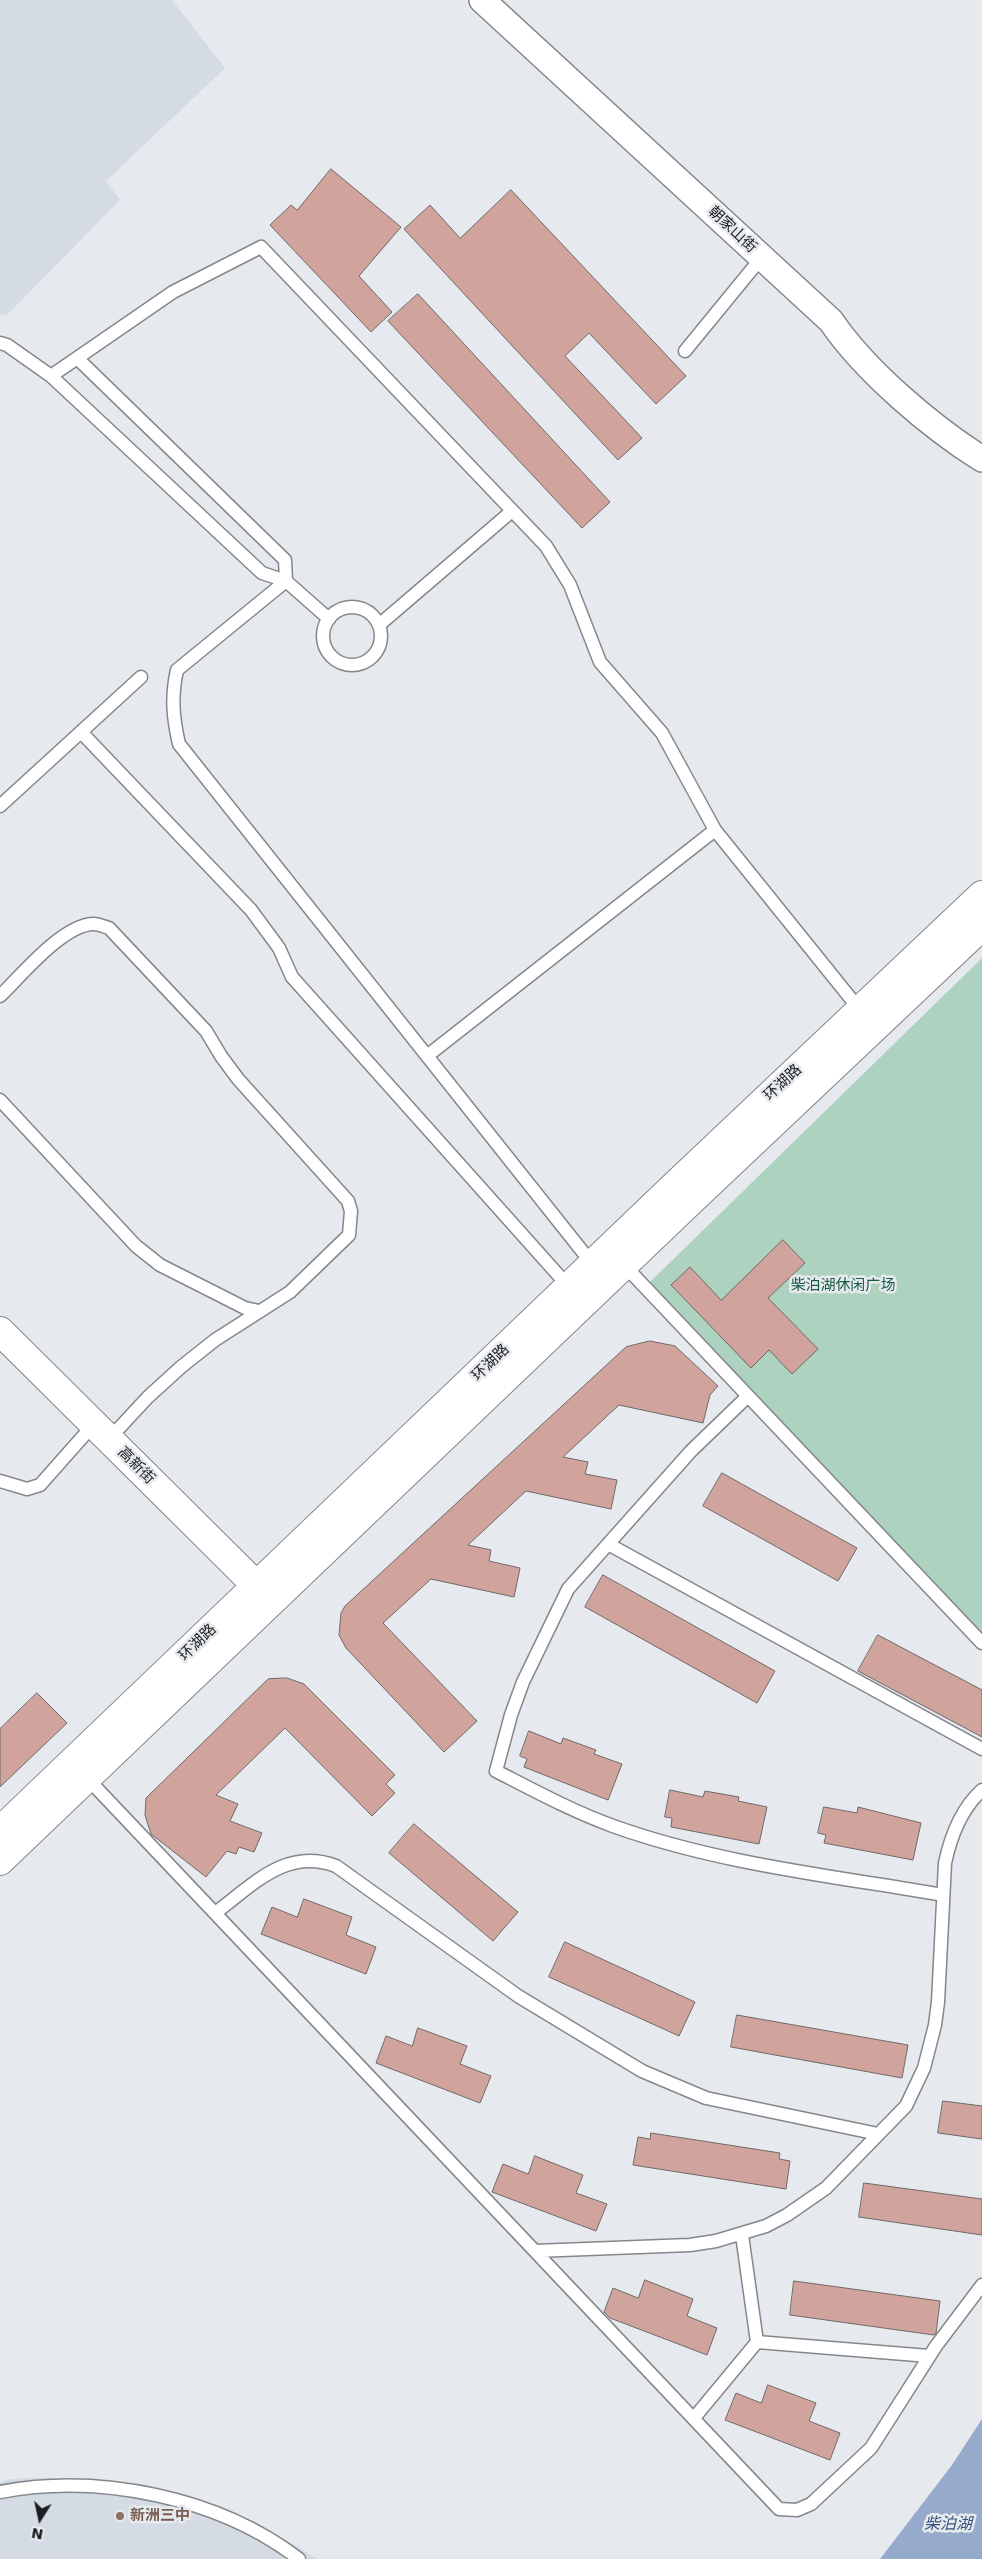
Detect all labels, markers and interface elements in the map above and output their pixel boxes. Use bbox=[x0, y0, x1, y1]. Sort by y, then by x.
street label: 朝家山街 bbox=[704, 203, 760, 257]
street label: 环湖路 bbox=[760, 1061, 806, 1105]
park label: 柴泊湖休闲广场 bbox=[791, 1277, 895, 1295]
street label: 环湖路 bbox=[469, 1341, 513, 1385]
street label: 高新街 bbox=[114, 1444, 158, 1488]
street label: 环湖路 bbox=[176, 1621, 220, 1665]
north arrow bbox=[15, 2494, 65, 2544]
place label: 新洲三中 bbox=[130, 2507, 190, 2525]
marker: 新洲三中 bbox=[114, 2510, 126, 2522]
water label: 柴泊湖 bbox=[924, 2515, 972, 2535]
text: N bbox=[30, 2525, 45, 2543]

